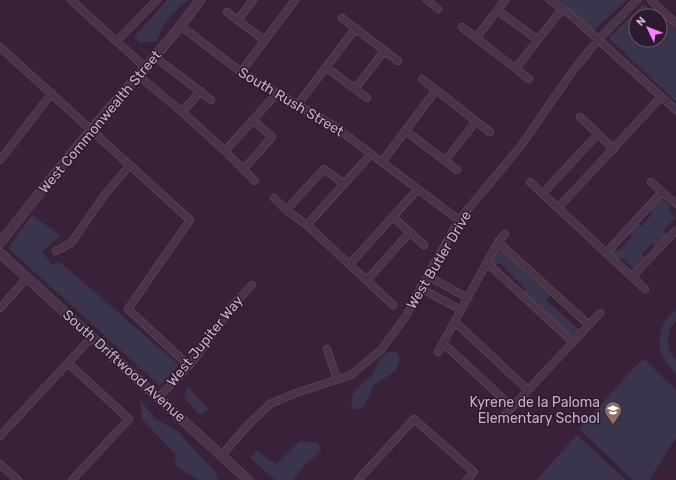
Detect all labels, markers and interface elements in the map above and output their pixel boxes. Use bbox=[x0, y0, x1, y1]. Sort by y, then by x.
north arrow bbox=[628, 8, 668, 48]
text: N bbox=[634, 14, 649, 29]
street label: West Commonwealth Street bbox=[35, 47, 165, 197]
street label: South Rush Street bbox=[235, 64, 347, 140]
street label: West Butler Drive bbox=[403, 208, 475, 312]
street label: West Jupiter Way bbox=[163, 292, 247, 390]
street label: South Driftwood Avenue bbox=[59, 306, 189, 426]
place label: Kyrene de la Paloma Elementary School bbox=[469, 394, 600, 427]
school or university icon: Kyrene de la Paloma Elementary School bbox=[603, 400, 623, 425]

